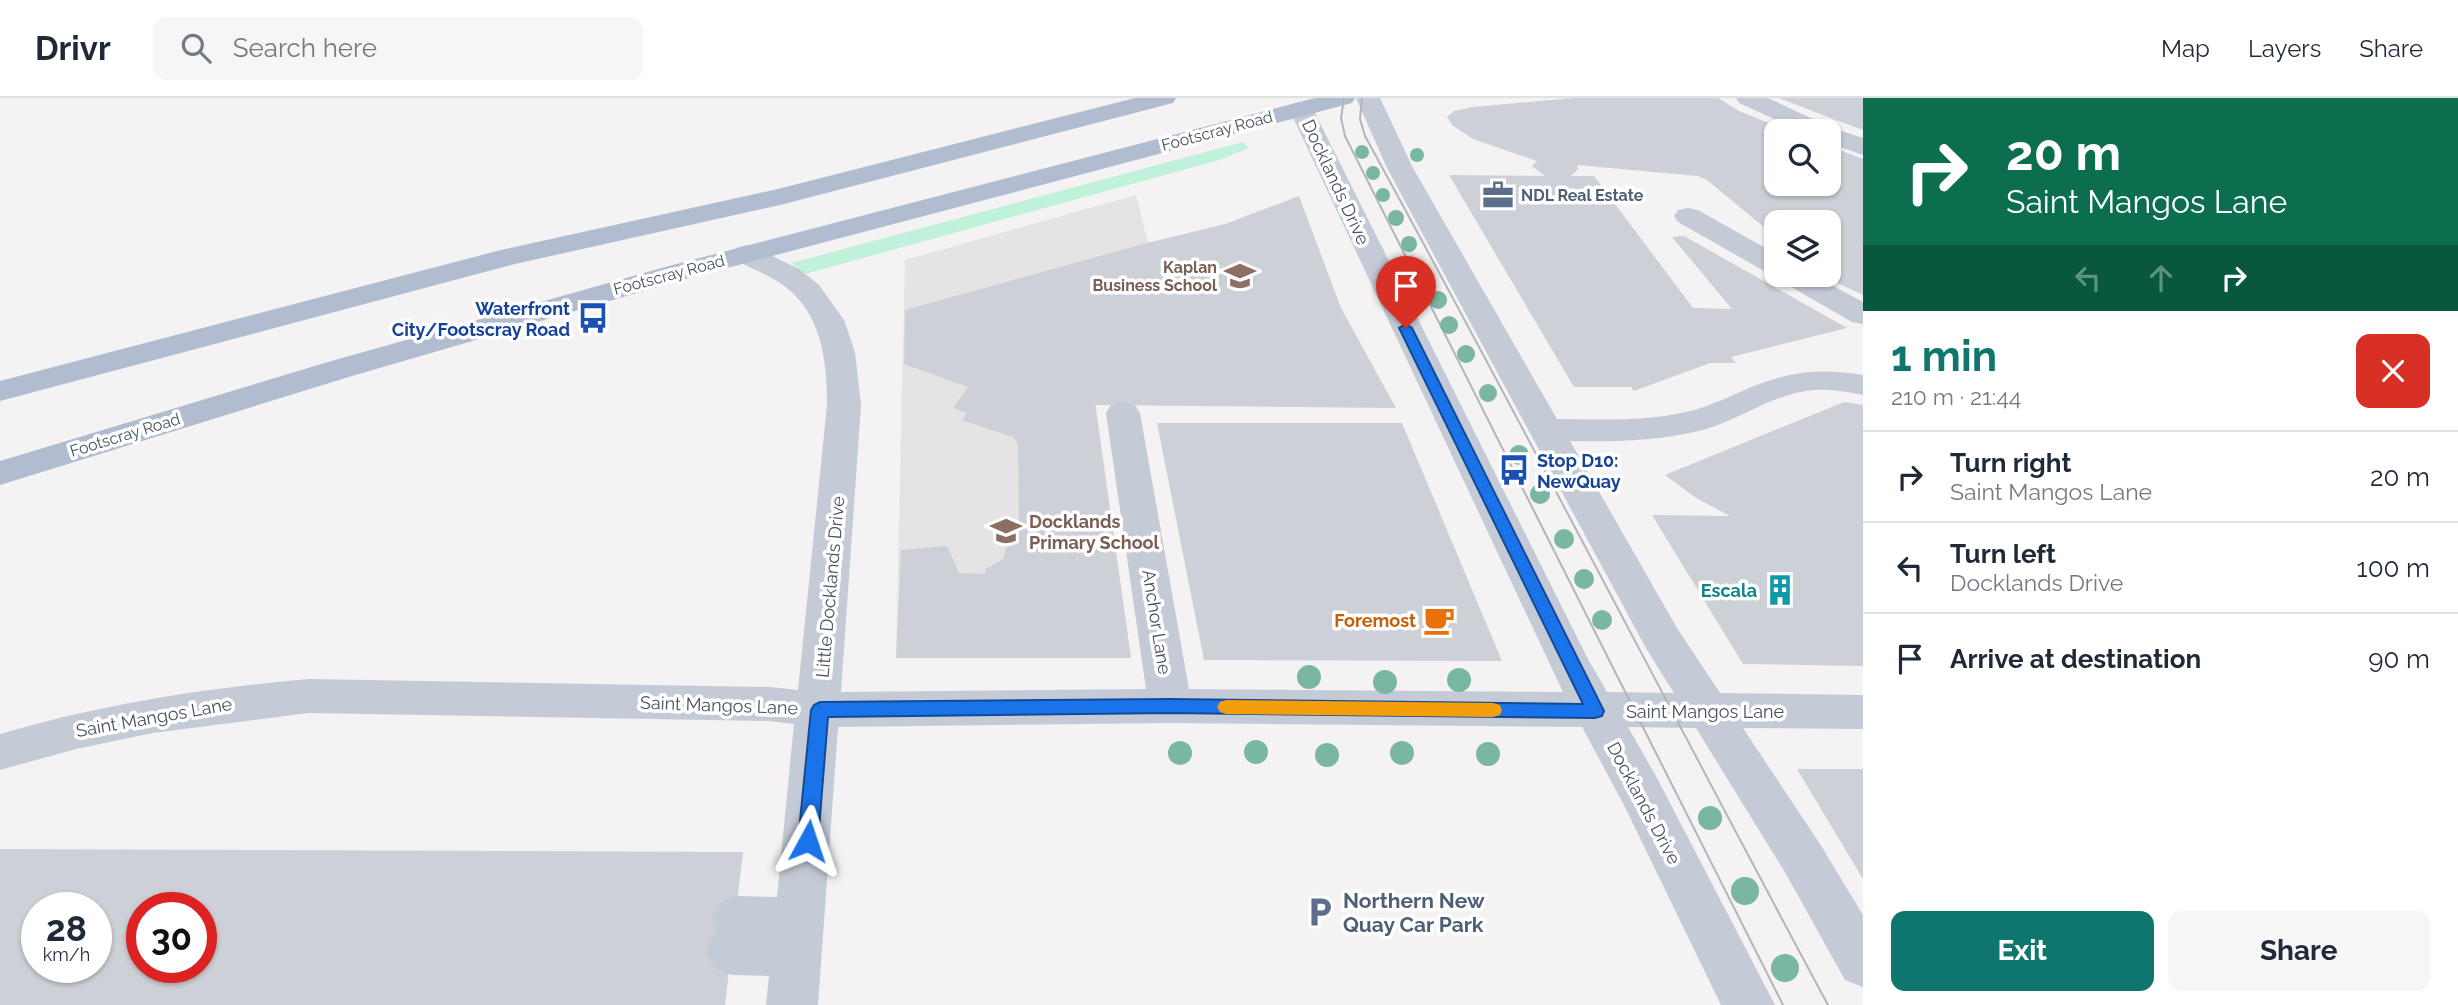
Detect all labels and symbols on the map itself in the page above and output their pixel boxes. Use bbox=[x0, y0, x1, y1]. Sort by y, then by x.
street label: Footscray Road bbox=[1159, 107, 1275, 155]
street label: Docklands Drive bbox=[1298, 116, 1374, 248]
office icon: NDL Real Estate bbox=[1481, 178, 1515, 212]
place label: NDL Real Estate bbox=[1521, 186, 1644, 205]
street label: Footscray Road bbox=[611, 251, 727, 299]
pin bbox=[1376, 256, 1436, 328]
place label: Kaplan Business School bbox=[1092, 258, 1218, 295]
school or university icon: Kaplan Business School bbox=[1223, 259, 1257, 293]
place label: Waterfront City/Footscray Road bbox=[392, 298, 570, 340]
bus stop icon: Waterfront City/Footscray Road bbox=[576, 301, 610, 335]
street label: Footscray Road bbox=[67, 409, 183, 461]
place label: Stop D10: NewQuay bbox=[1537, 450, 1621, 492]
bus stop icon: Stop D10: NewQuay bbox=[1497, 453, 1531, 487]
street label: Little Docklands Drive bbox=[812, 495, 848, 679]
place label: Docklands Primary School bbox=[1029, 511, 1159, 553]
school or university icon: Docklands Primary School bbox=[989, 514, 1023, 548]
street label: Anchor Lane bbox=[1138, 568, 1176, 676]
building icon: Escala bbox=[1763, 573, 1797, 607]
place label: Escala bbox=[1701, 580, 1757, 601]
cafe icon: Foremost bbox=[1422, 603, 1456, 637]
place label: Foremost bbox=[1334, 610, 1416, 631]
street label: Saint Mangos Lane bbox=[640, 692, 799, 718]
street label: Saint Mangos Lane bbox=[74, 693, 234, 741]
street label: Saint Mangos Lane bbox=[1626, 701, 1785, 722]
street label: Docklands Drive bbox=[1603, 738, 1685, 868]
position arrow bbox=[771, 804, 845, 878]
place label: Northern New Quay Car Park bbox=[1343, 888, 1485, 937]
speed limit sign: 30 bbox=[126, 892, 217, 983]
parking icon: Northern New Quay Car Park bbox=[1303, 895, 1337, 929]

